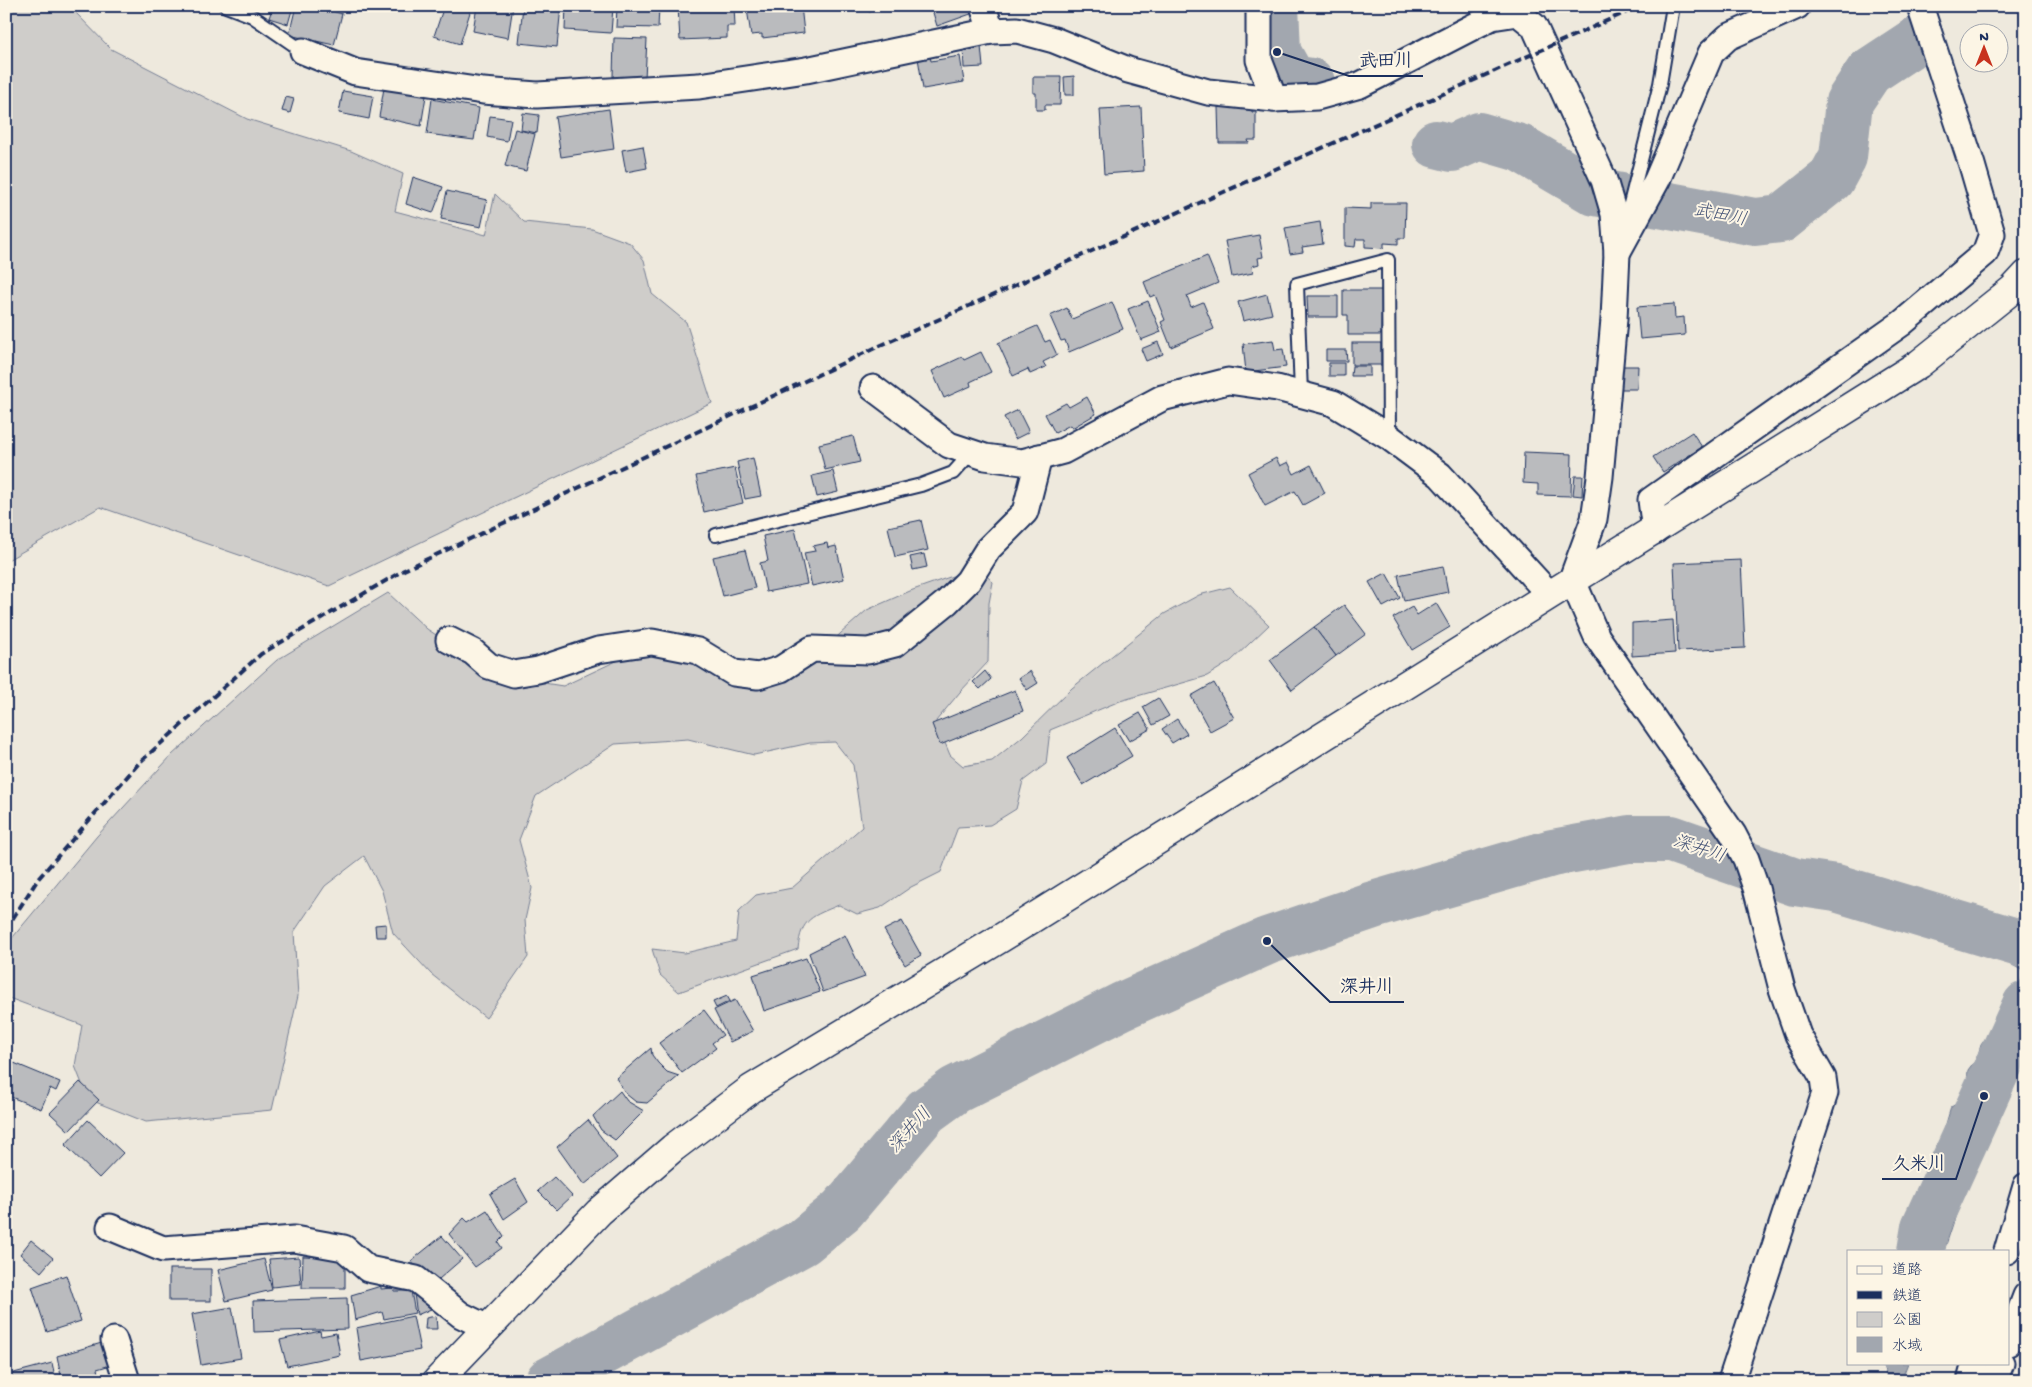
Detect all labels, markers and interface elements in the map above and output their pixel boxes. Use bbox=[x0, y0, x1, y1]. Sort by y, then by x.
north arrow bbox=[1960, 22, 2010, 72]
text: N bbox=[1979, 29, 1989, 46]
callout: 武田川 bbox=[1349, 43, 1423, 76]
text: 武田川 bbox=[1359, 51, 1413, 73]
water label: 武田川 bbox=[1691, 200, 1749, 231]
water label: 深井川 bbox=[1670, 831, 1728, 868]
callout: 深井川 bbox=[1330, 969, 1404, 1002]
text: 深井川 bbox=[1340, 977, 1394, 999]
water label: 深井川 bbox=[884, 1103, 937, 1158]
callout: 久米川 bbox=[1882, 1146, 1956, 1179]
text: 久米川 bbox=[1892, 1154, 1946, 1176]
legend bbox=[1847, 1250, 2010, 1364]
text: 道路 bbox=[1892, 1262, 1922, 1280]
text: 鉄道 bbox=[1892, 1288, 1922, 1306]
text: 公園 bbox=[1892, 1312, 1922, 1330]
text: 水域 bbox=[1892, 1337, 1922, 1356]

